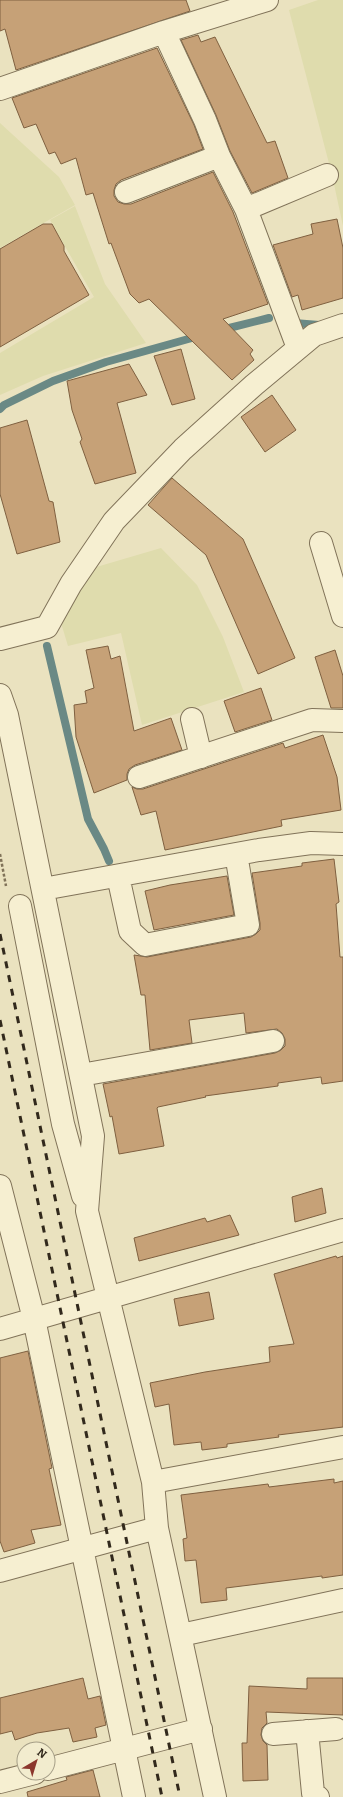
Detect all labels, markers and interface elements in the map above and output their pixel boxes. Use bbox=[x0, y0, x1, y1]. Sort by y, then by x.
north arrow bbox=[16, 1741, 56, 1781]
text: N bbox=[34, 1746, 50, 1762]

